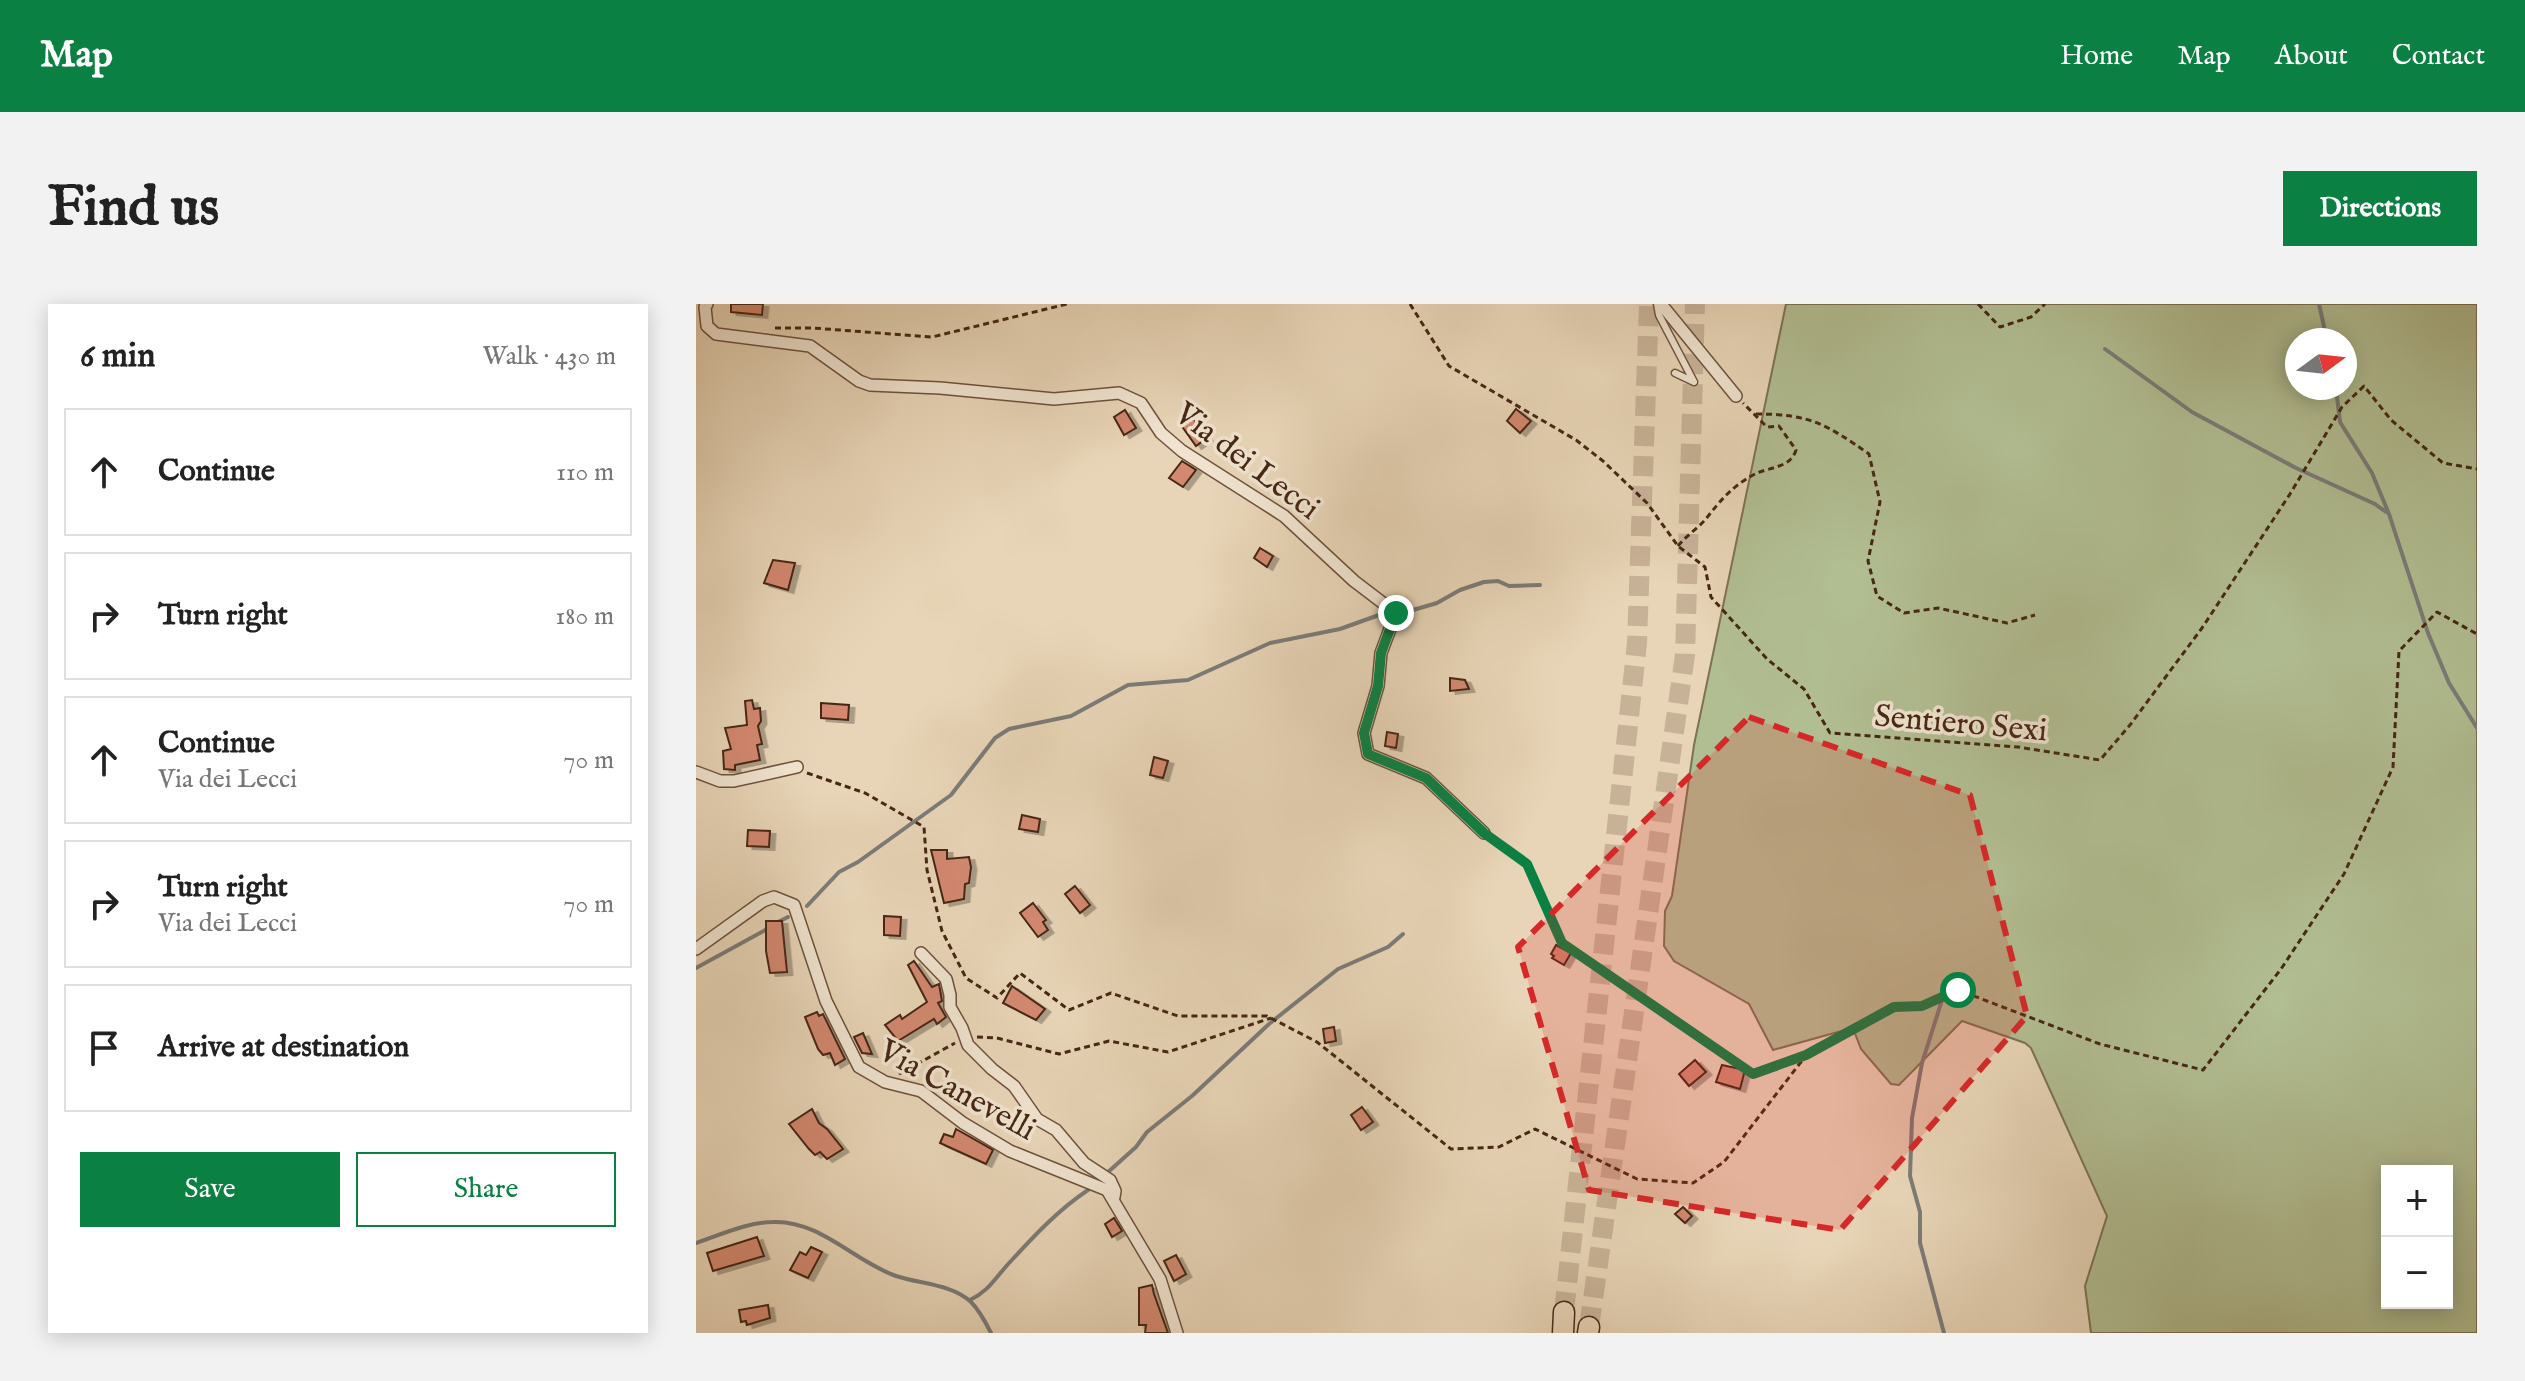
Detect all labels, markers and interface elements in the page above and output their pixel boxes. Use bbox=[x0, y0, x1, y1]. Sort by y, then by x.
text: Map bbox=[40, 32, 113, 80]
text: Home bbox=[2060, 39, 2133, 74]
text: Map bbox=[2177, 39, 2231, 74]
text: About bbox=[2275, 39, 2348, 74]
text: Contact bbox=[2392, 39, 2485, 74]
button: Directions bbox=[2283, 171, 2477, 246]
text: Find us bbox=[48, 173, 219, 244]
north arrow bbox=[2285, 328, 2357, 400]
text: 6 min bbox=[80, 335, 155, 378]
text: Walk · 430 m bbox=[482, 340, 616, 373]
street label: Via dei Lecci bbox=[1165, 393, 1327, 530]
icon: ahead bbox=[82, 450, 126, 494]
text: Continue bbox=[158, 453, 275, 491]
text: 110 m bbox=[556, 456, 614, 489]
icon: right bbox=[82, 594, 126, 638]
route end bbox=[1378, 595, 1414, 631]
text: Turn right bbox=[158, 597, 288, 635]
text: 180 m bbox=[556, 600, 614, 633]
street label: Sentiero Sexi bbox=[1873, 697, 2049, 752]
text: Continue bbox=[158, 725, 275, 763]
icon: ahead bbox=[82, 738, 126, 782]
text: 70 m bbox=[563, 744, 614, 777]
text: Via dei Lecci bbox=[158, 763, 297, 796]
text: Turn right bbox=[158, 869, 288, 907]
icon: right bbox=[82, 882, 126, 926]
text: 70 m bbox=[563, 888, 614, 921]
text: Via dei Lecci bbox=[158, 907, 297, 940]
route start bbox=[1940, 972, 1976, 1008]
icon: arrive bbox=[82, 1026, 126, 1070]
text: Arrive at destination bbox=[158, 1029, 409, 1067]
street label: Via Canevelli bbox=[870, 1031, 1043, 1151]
button: Save bbox=[80, 1152, 340, 1227]
button: Share bbox=[356, 1152, 616, 1227]
map controls bbox=[2381, 1165, 2453, 1309]
button: + bbox=[2381, 1165, 2453, 1237]
button: − bbox=[2381, 1237, 2453, 1309]

